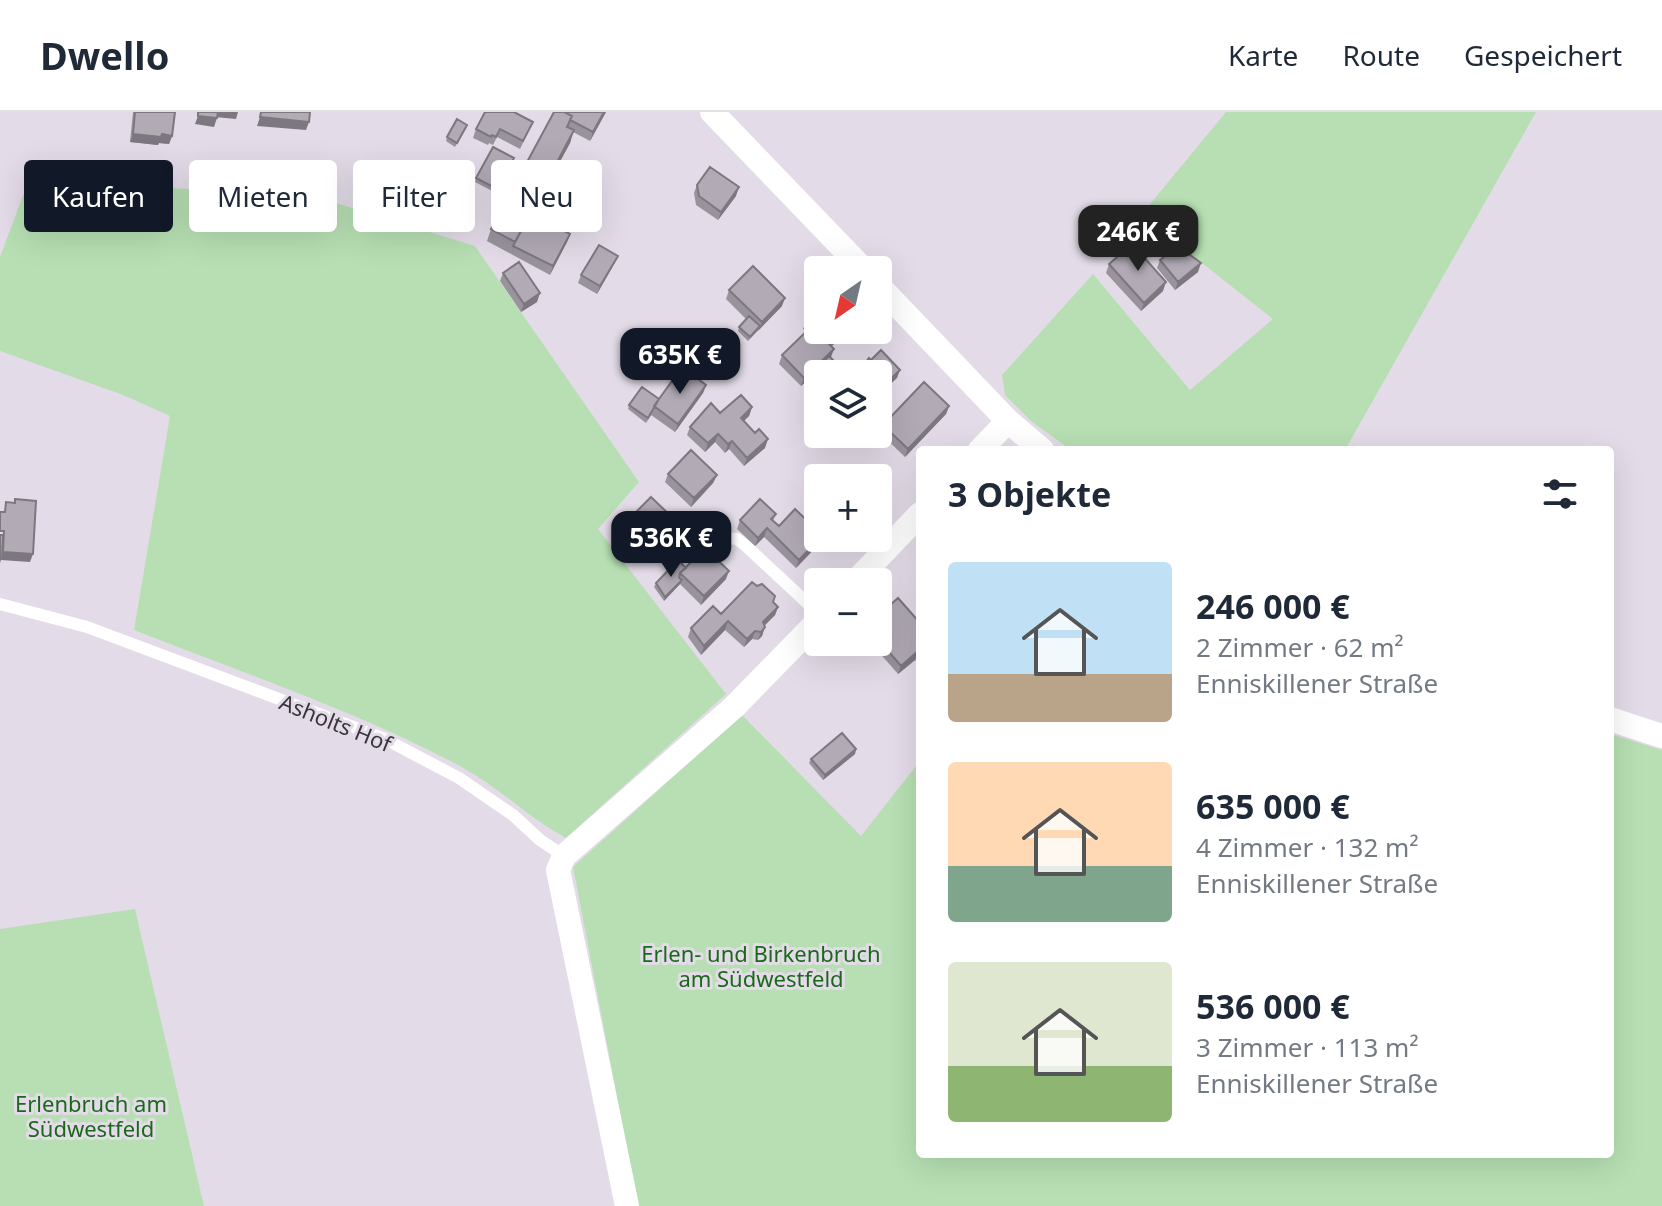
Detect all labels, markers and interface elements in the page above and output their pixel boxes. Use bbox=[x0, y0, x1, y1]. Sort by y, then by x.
text: Dwello bbox=[40, 29, 169, 81]
text: Karte bbox=[1228, 36, 1298, 74]
text: Route bbox=[1342, 36, 1420, 74]
text: Gespeichert bbox=[1464, 36, 1622, 74]
chip: Kaufen bbox=[24, 160, 173, 232]
chip: Mieten bbox=[189, 160, 337, 232]
chip: Filter bbox=[353, 160, 475, 232]
chip: Neu bbox=[491, 160, 602, 232]
pin: 246K € bbox=[1073, 205, 1203, 273]
text: 246K € bbox=[1096, 213, 1180, 249]
north arrow bbox=[804, 256, 892, 344]
map controls bbox=[804, 256, 892, 656]
pin: 635K € bbox=[615, 328, 745, 396]
text: 635K € bbox=[638, 336, 722, 372]
button: layers bbox=[804, 360, 892, 448]
button: + bbox=[804, 464, 892, 552]
text: 3 Objekte bbox=[948, 471, 1111, 517]
icon: filters bbox=[1538, 472, 1582, 516]
pin: 536K € bbox=[606, 511, 736, 579]
text: 536K € bbox=[629, 519, 713, 555]
button: − bbox=[804, 568, 892, 656]
text: 246 000 € bbox=[1196, 583, 1350, 629]
icon: home bbox=[1012, 594, 1108, 690]
text: 2 Zimmer · 62 m² bbox=[1196, 629, 1404, 665]
text: Enniskillener Straße bbox=[1196, 665, 1438, 701]
street label: Asholts Hof bbox=[275, 686, 398, 759]
text: 635 000 € bbox=[1196, 783, 1350, 829]
icon: home bbox=[1012, 794, 1108, 890]
text: 4 Zimmer · 132 m² bbox=[1196, 829, 1419, 865]
text: Enniskillener Straße bbox=[1196, 865, 1438, 901]
park label: Erlen- und Birkenbruch am Südwestfeld bbox=[641, 938, 881, 993]
text: 536 000 € bbox=[1196, 983, 1350, 1029]
icon: home bbox=[1012, 994, 1108, 1090]
text: 3 Zimmer · 113 m² bbox=[1196, 1029, 1419, 1065]
text: Enniskillener Straße bbox=[1196, 1065, 1438, 1101]
park label: Erlenbruch am Südwestfeld bbox=[15, 1088, 167, 1143]

